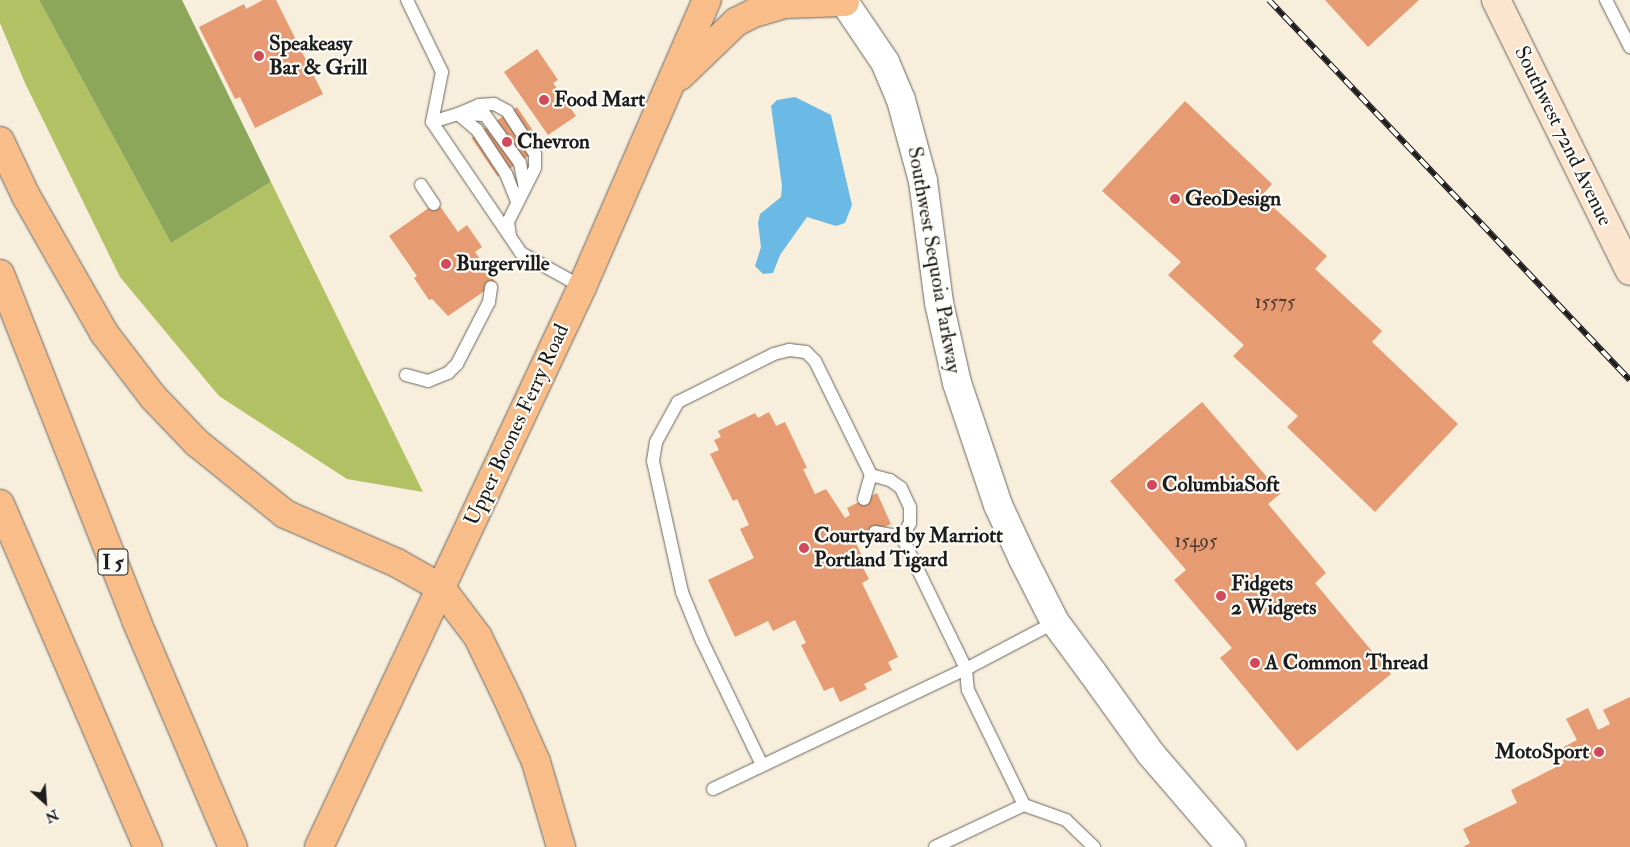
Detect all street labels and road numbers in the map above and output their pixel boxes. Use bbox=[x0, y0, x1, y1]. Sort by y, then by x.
street label: Southwest 72nd Avenue bbox=[1509, 42, 1617, 230]
street label: Southwest Sequoia Parkway bbox=[902, 145, 966, 375]
street label: Upper Boones Ferry Road bbox=[459, 320, 575, 530]
road number: I 5 bbox=[97, 544, 129, 580]

